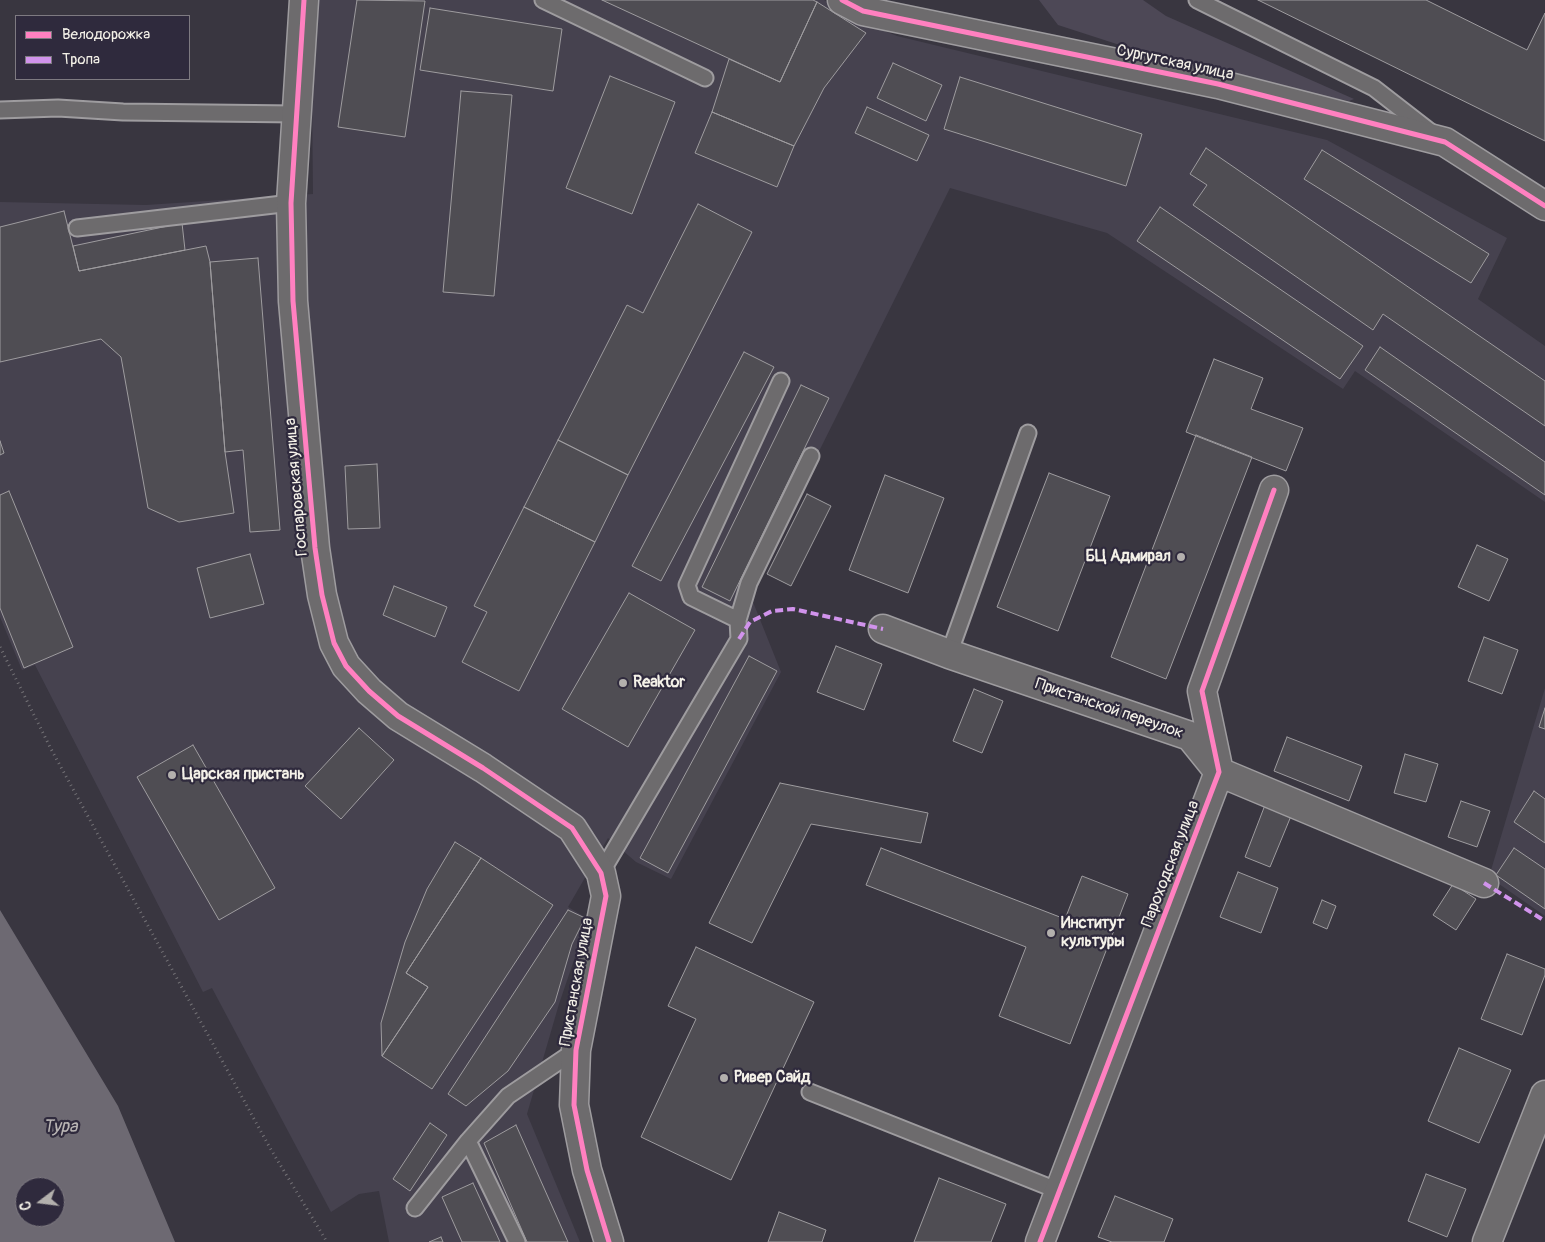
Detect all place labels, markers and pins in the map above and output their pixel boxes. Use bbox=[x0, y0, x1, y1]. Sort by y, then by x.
place label: БЦ Адмирал bbox=[1086, 547, 1171, 567]
marker: БЦ Адмирал bbox=[1175, 551, 1187, 563]
place label: Reaktor bbox=[633, 673, 685, 693]
marker: Reaktor bbox=[617, 677, 629, 689]
place label: Царская пристань bbox=[182, 765, 305, 785]
marker: Царская пристань bbox=[166, 769, 178, 781]
place label: Институт культуры bbox=[1061, 914, 1125, 952]
marker: Институт культуры bbox=[1045, 927, 1057, 939]
place label: Ривер Сайд bbox=[734, 1068, 810, 1088]
marker: Ривер Сайд bbox=[718, 1072, 730, 1084]

